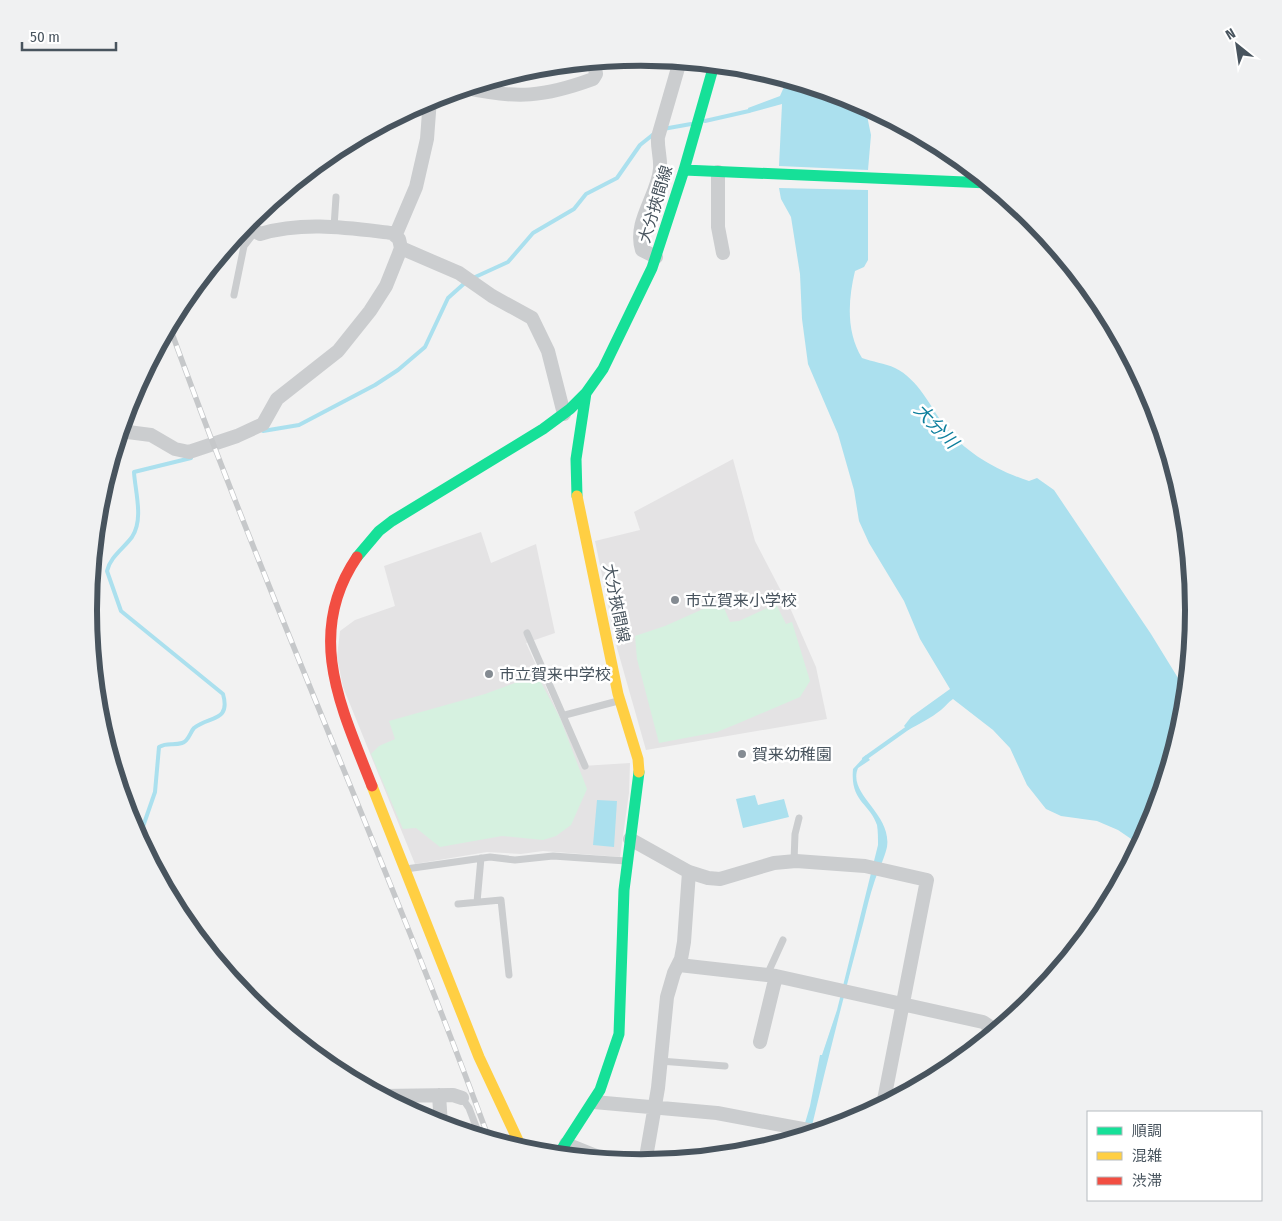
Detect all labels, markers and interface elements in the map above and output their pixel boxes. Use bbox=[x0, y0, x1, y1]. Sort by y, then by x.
scale bar bbox=[22, 20, 116, 52]
north arrow bbox=[1212, 20, 1262, 70]
text: N bbox=[1223, 25, 1239, 44]
text: 50 m bbox=[30, 28, 60, 46]
street label: 大分挾間線 bbox=[635, 163, 676, 245]
water label: 大分川 bbox=[909, 399, 964, 455]
street label: 大分挾間線 bbox=[600, 562, 633, 644]
place label: 市立賀来小学校 bbox=[685, 591, 797, 610]
marker: 市立賀来小学校 bbox=[669, 594, 681, 606]
place label: 市立賀来中学校 bbox=[499, 665, 611, 684]
marker: 市立賀来中学校 bbox=[483, 668, 495, 680]
place label: 賀来幼稚園 bbox=[752, 745, 832, 764]
marker: 賀来幼稚園 bbox=[736, 748, 748, 760]
legend bbox=[1087, 1111, 1262, 1201]
text: 順調 bbox=[1132, 1122, 1162, 1140]
text: 混雑 bbox=[1132, 1147, 1162, 1165]
text: 渋滞 bbox=[1132, 1172, 1162, 1190]

